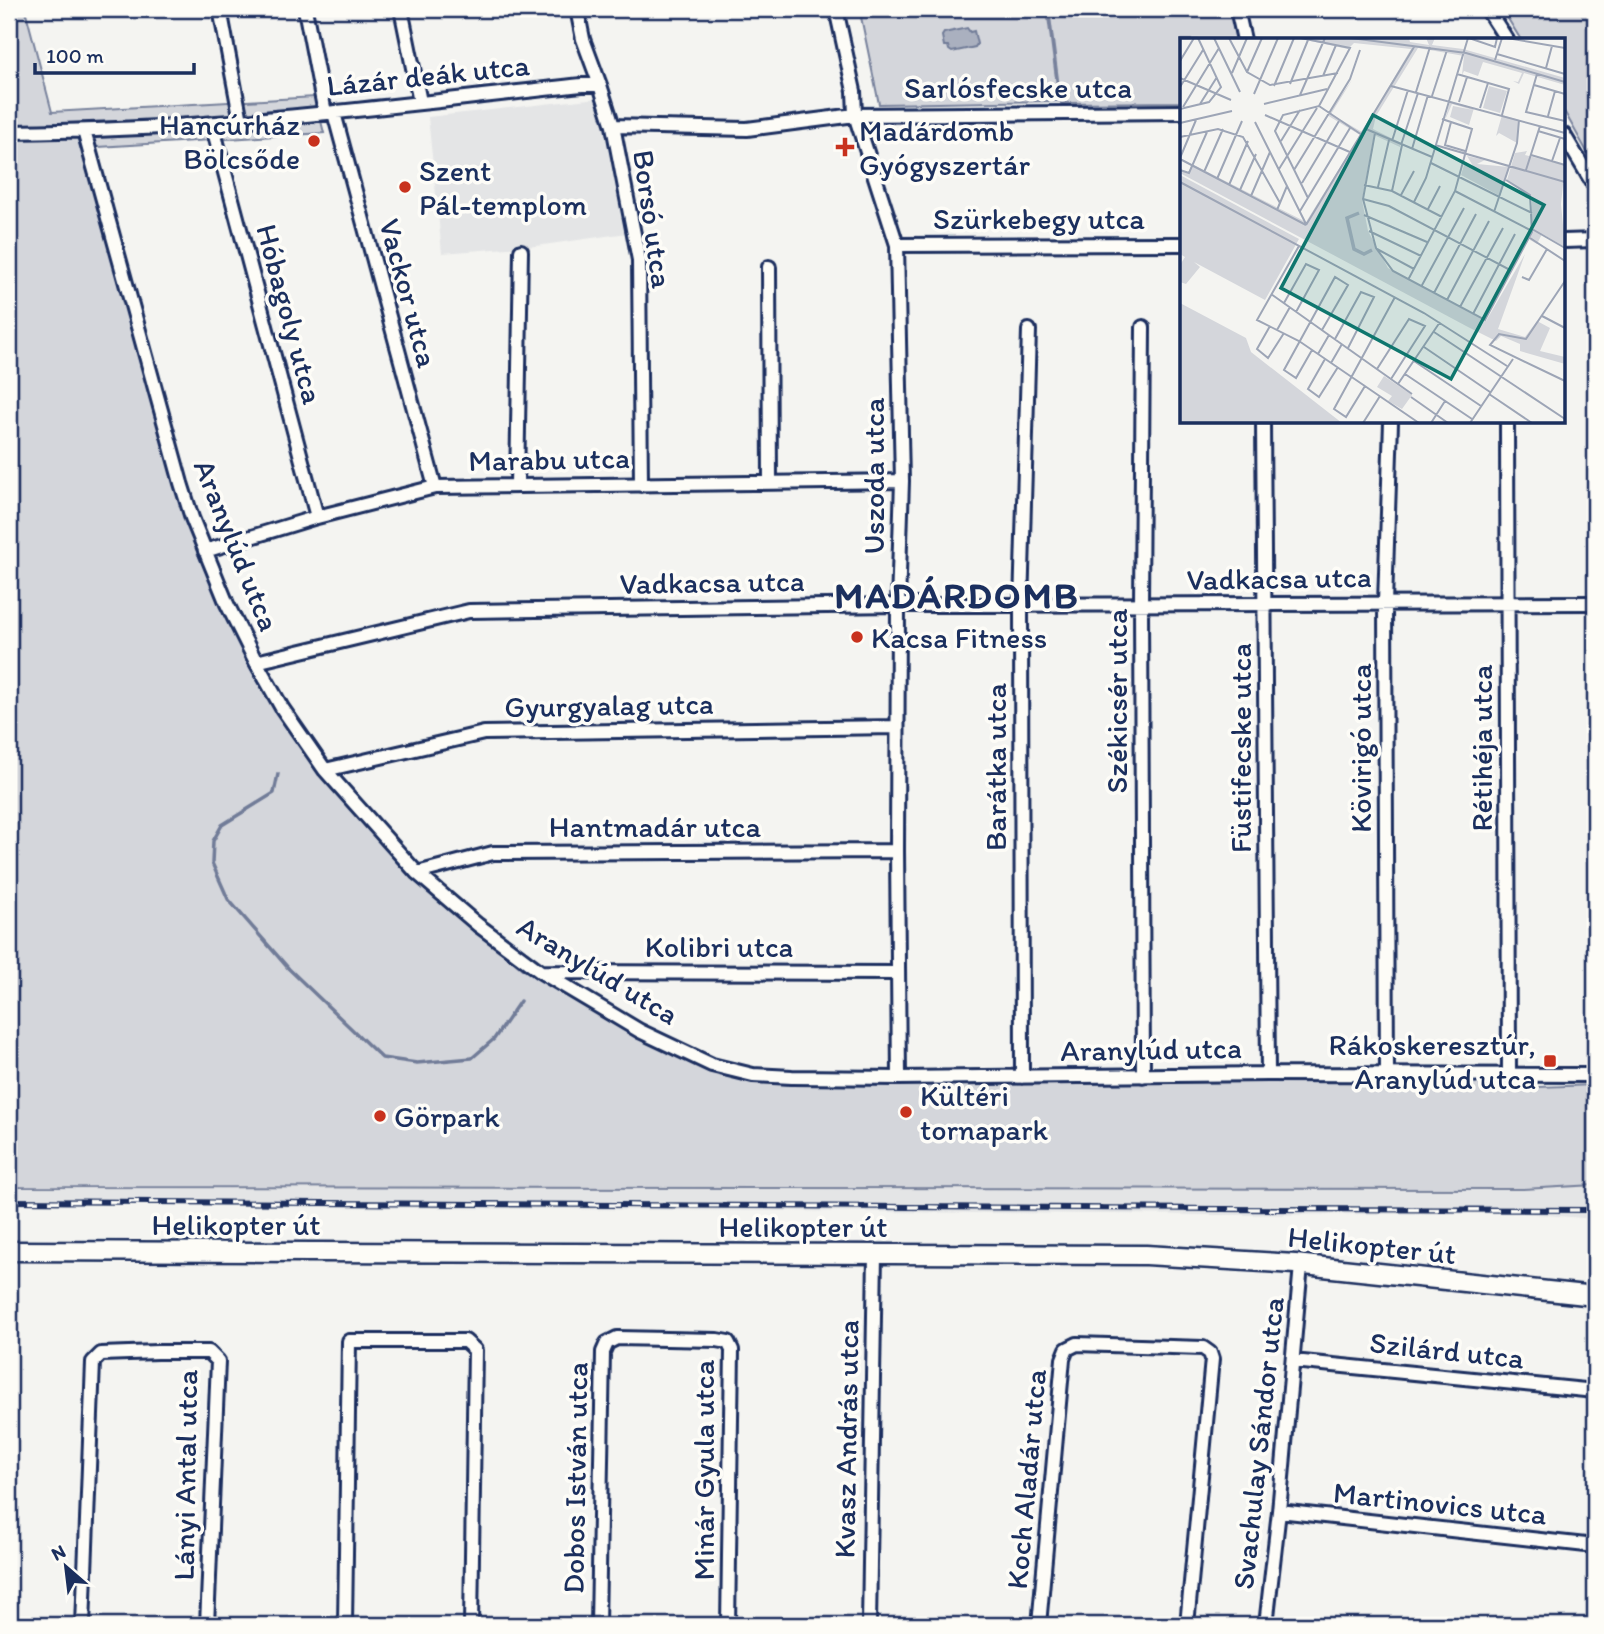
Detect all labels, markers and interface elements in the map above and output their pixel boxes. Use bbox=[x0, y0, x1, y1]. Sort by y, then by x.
scale bar bbox=[35, 32, 194, 76]
inset map bbox=[1180, 38, 1566, 424]
text: 100 m bbox=[46, 43, 104, 68]
street label: Lázár deák utca bbox=[325, 46, 532, 104]
street label: Sarlósfecske utca bbox=[904, 69, 1132, 106]
place label: Hancúrház Bölcsőde bbox=[159, 106, 300, 177]
place label: Madárdomb Gyógyszertár bbox=[859, 112, 1031, 183]
marker: Hancúrház Bölcsőde bbox=[306, 133, 322, 149]
marker: Madárdomb Gyógyszertár bbox=[837, 139, 853, 155]
street label: Borsó utca bbox=[625, 147, 681, 291]
place label: Szent Pál-templom bbox=[419, 152, 587, 223]
marker: Szent Pál-templom bbox=[397, 179, 413, 195]
street label: Szürkebegy utca bbox=[933, 200, 1145, 237]
street label: Vackor utca bbox=[371, 215, 447, 372]
street label: Hóbagoly utca bbox=[248, 220, 332, 408]
street label: Uszoda utca bbox=[855, 397, 892, 555]
street label: Marabu utca bbox=[468, 439, 630, 479]
street label: Aranylúd utca bbox=[186, 454, 288, 636]
street label: Vadkacsa utca bbox=[1186, 558, 1372, 598]
street label: Vadkacsa utca bbox=[619, 562, 805, 602]
district label: MADÁRDOMB bbox=[834, 573, 1080, 617]
street label: Székicsér utca bbox=[1098, 608, 1135, 794]
place label: Kacsa Fitness bbox=[871, 619, 1047, 656]
marker: Kacsa Fitness bbox=[849, 629, 865, 645]
street label: Füstifecske utca bbox=[1222, 643, 1259, 853]
street label: Kövirigó utca bbox=[1342, 663, 1379, 833]
street label: Rétihéja utca bbox=[1463, 664, 1500, 832]
street label: Barátka utca bbox=[977, 683, 1014, 851]
street label: Gyurgyalag utca bbox=[504, 685, 714, 725]
street label: Hantmadár utca bbox=[549, 808, 762, 845]
street label: Aranylúd utca bbox=[511, 907, 686, 1033]
street label: Kolibri utca bbox=[645, 928, 794, 965]
place label: Rákoskeresztúr, Aranylúd utca bbox=[1329, 1026, 1536, 1097]
street label: Aranylúd utca bbox=[1060, 1029, 1242, 1069]
marker: Rákoskeresztúr, Aranylúd utca bbox=[1542, 1053, 1558, 1069]
place label: Kültéri tornapark bbox=[920, 1077, 1048, 1148]
place label: Görpark bbox=[394, 1098, 500, 1135]
marker: Kültéri tornapark bbox=[898, 1104, 914, 1120]
marker: Görpark bbox=[372, 1108, 388, 1124]
street label: Helikopter út bbox=[151, 1206, 321, 1243]
street label: Helikopter út bbox=[718, 1208, 888, 1245]
street label: Helikopter út bbox=[1286, 1218, 1458, 1272]
street label: Svachulay Sándor utca bbox=[1224, 1295, 1292, 1591]
street label: Kvasz András utca bbox=[825, 1319, 867, 1559]
street label: Szilárd utca bbox=[1368, 1323, 1526, 1377]
street label: Minár Gyula utca bbox=[685, 1359, 722, 1580]
street label: Dobos István utca bbox=[554, 1362, 596, 1594]
street label: Koch Aladár utca bbox=[998, 1367, 1054, 1591]
street label: Lányi Antal utca bbox=[165, 1369, 205, 1581]
street label: Martinovics utca bbox=[1331, 1473, 1549, 1533]
north arrow bbox=[32, 1532, 102, 1602]
text: N bbox=[47, 1539, 69, 1566]

